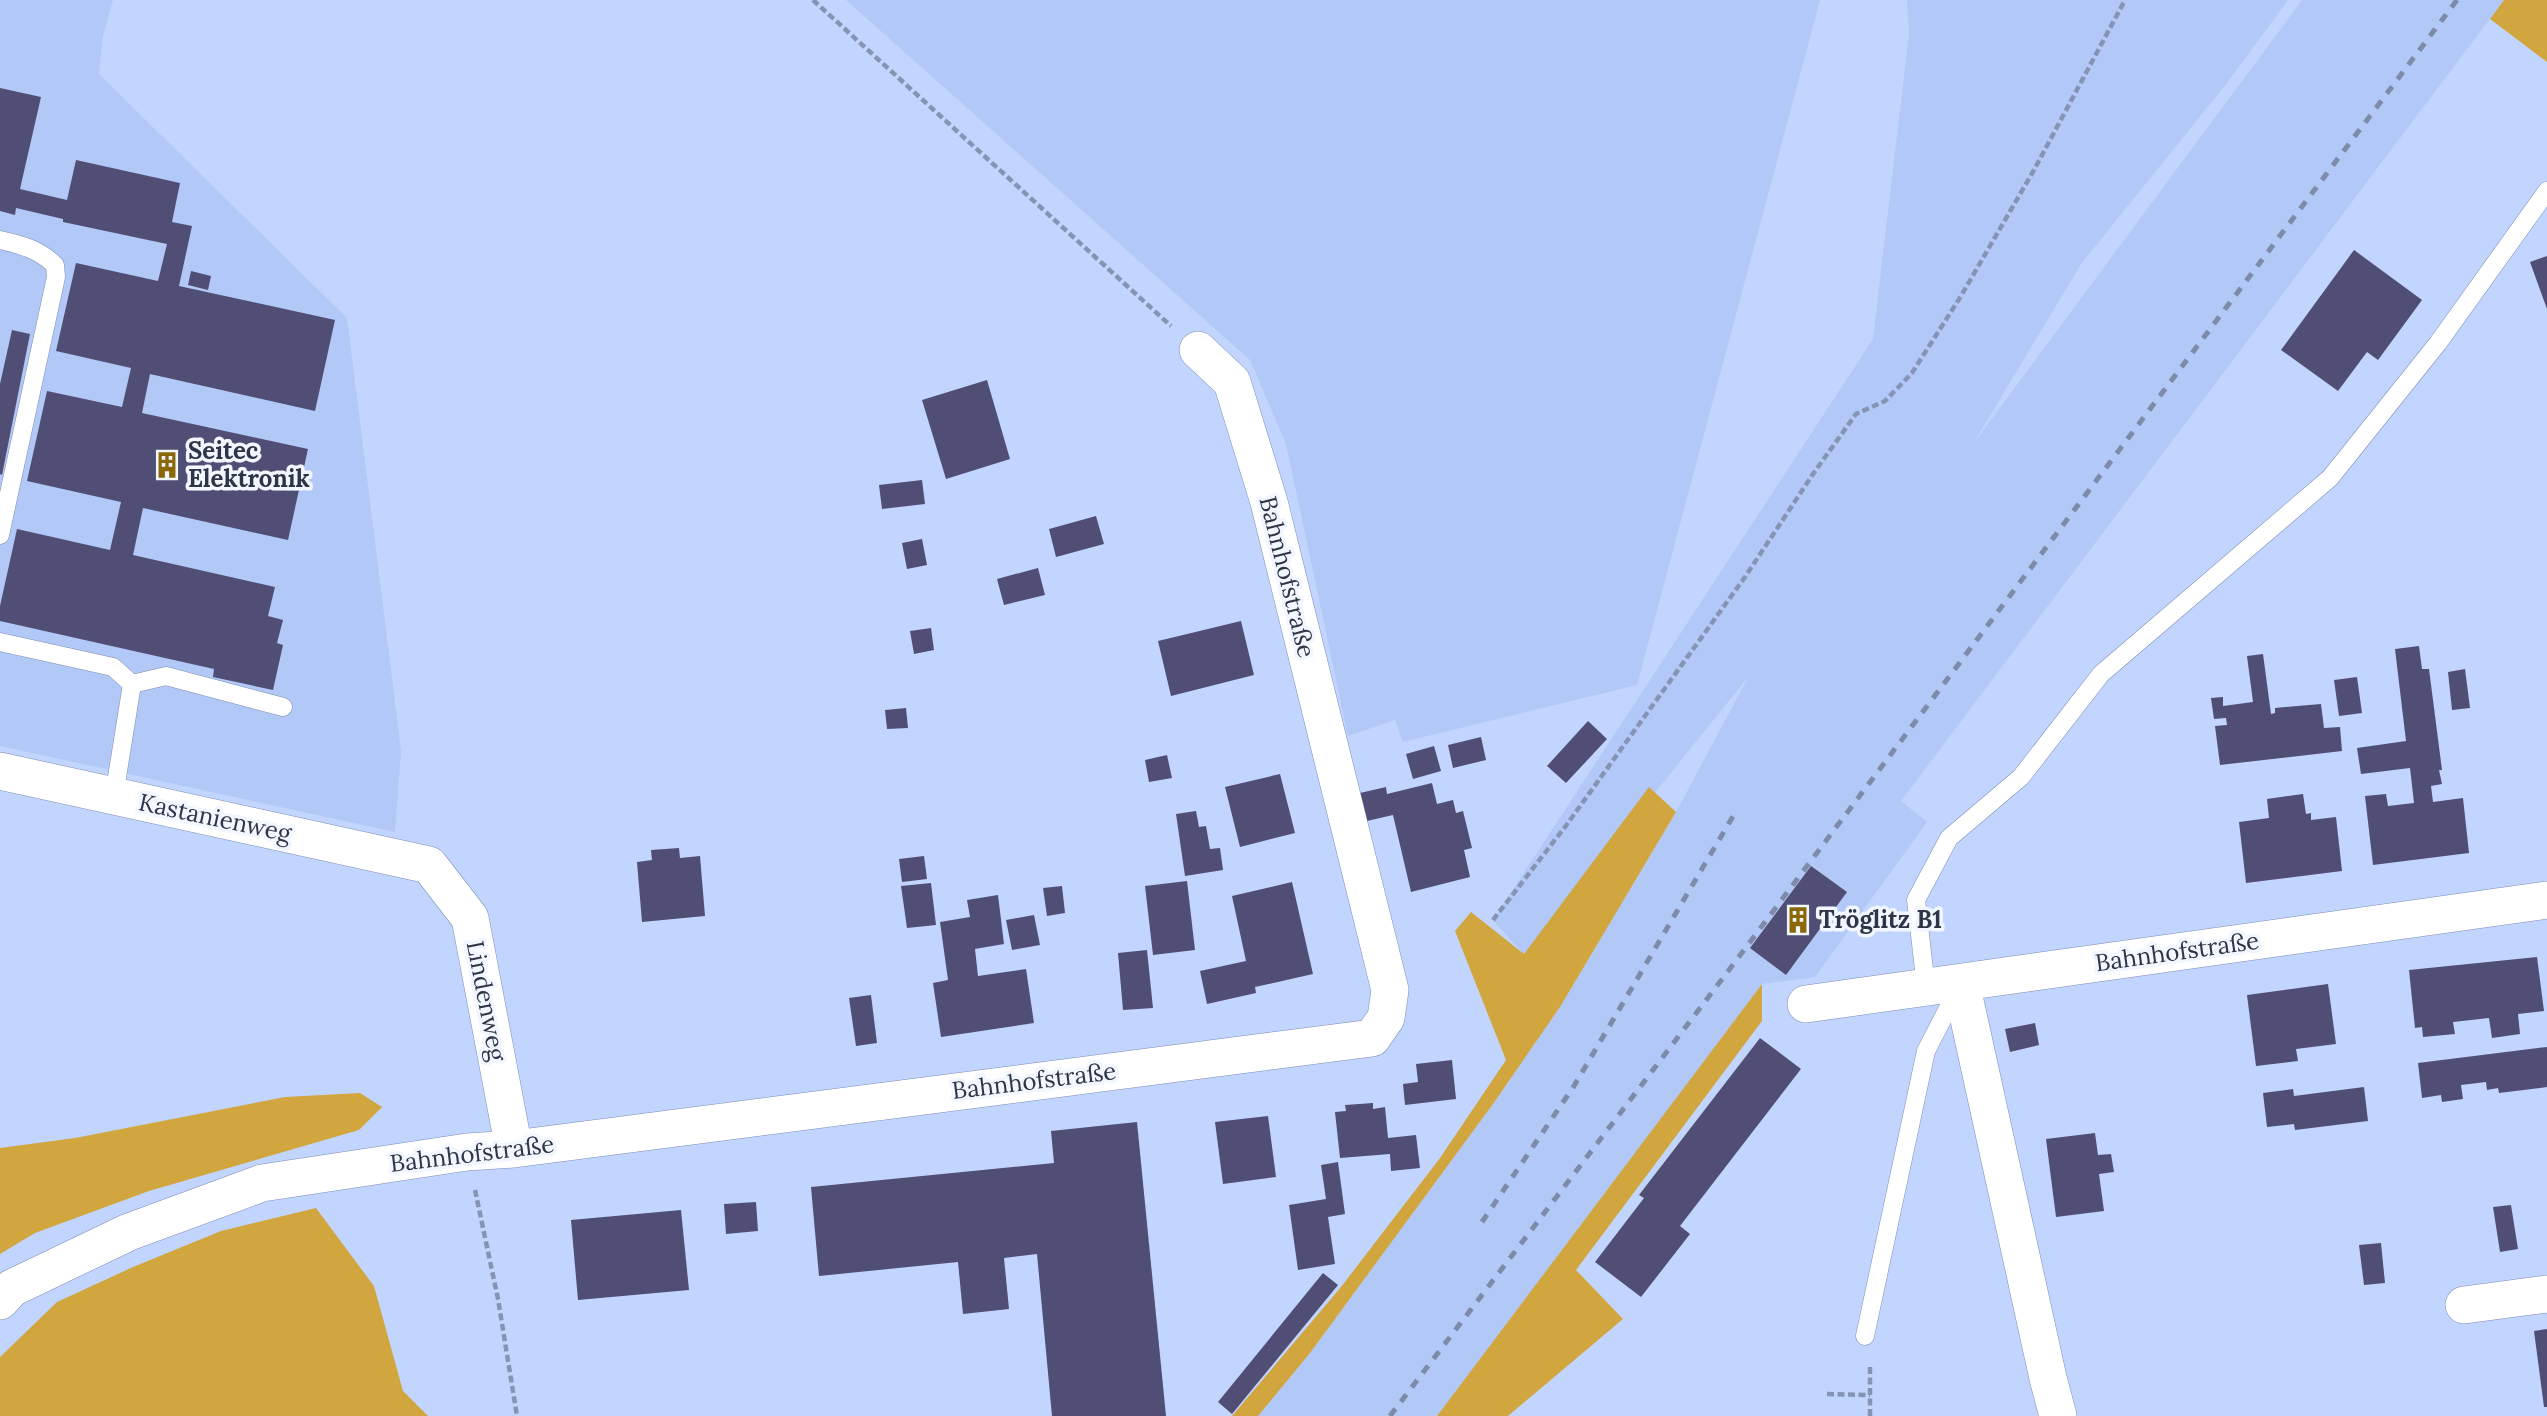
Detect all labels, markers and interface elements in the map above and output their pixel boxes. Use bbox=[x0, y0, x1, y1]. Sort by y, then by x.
place label: Seitec Elektronik bbox=[188, 435, 310, 494]
building icon: Seitec Elektronik bbox=[152, 450, 182, 480]
street label: Bahnhofstraße bbox=[1252, 493, 1322, 661]
street label: Kastanienweg bbox=[136, 786, 295, 849]
place label: Tröglitz B1 bbox=[1819, 904, 1942, 935]
building icon: Tröglitz B1 bbox=[1783, 905, 1813, 935]
street label: Bahnhofstraße bbox=[2093, 925, 2261, 978]
street label: Lindenweg bbox=[460, 938, 513, 1064]
street label: Bahnhofstraße bbox=[950, 1055, 1118, 1106]
street label: Bahnhofstraße bbox=[388, 1128, 556, 1179]

